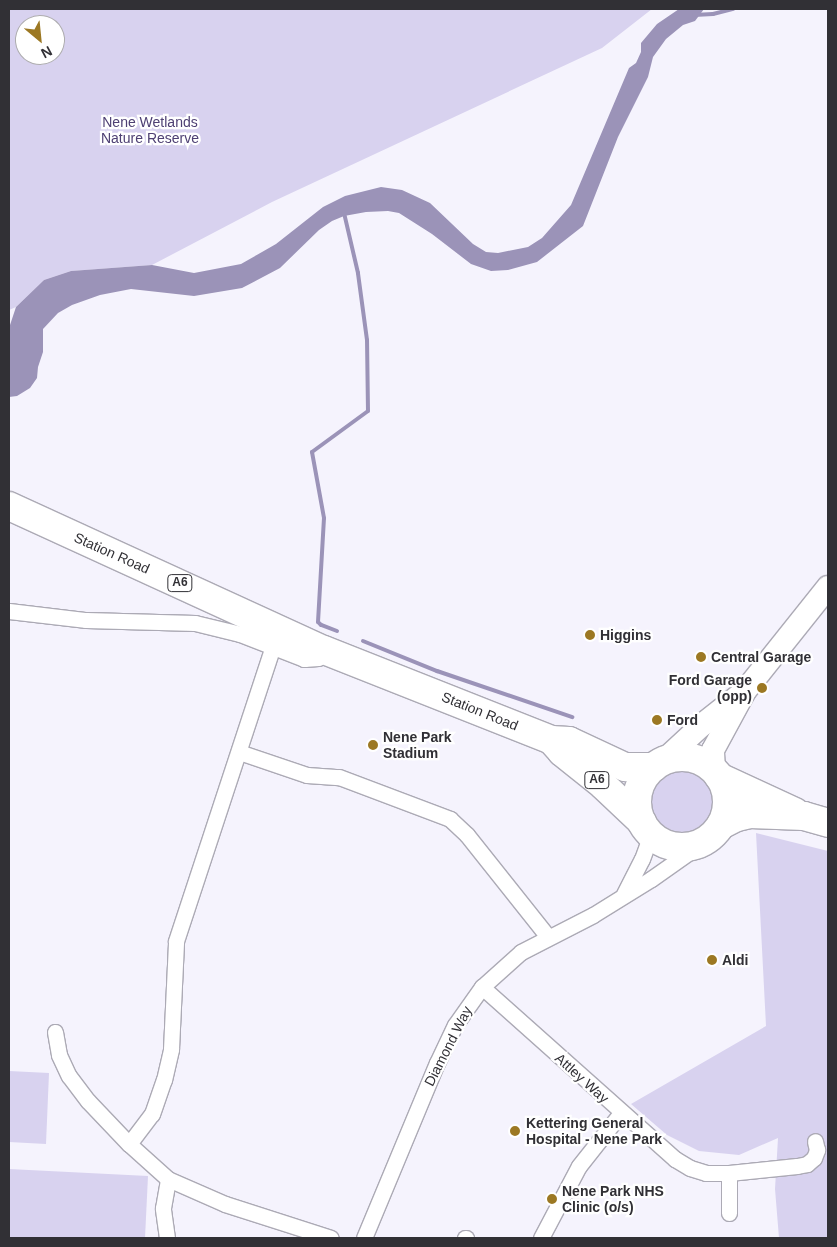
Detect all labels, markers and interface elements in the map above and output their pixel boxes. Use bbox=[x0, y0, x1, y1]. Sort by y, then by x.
north arrow bbox=[15, 15, 65, 65]
text: N bbox=[38, 43, 55, 62]
park label: Nene Wetlands Nature Reserve bbox=[101, 114, 199, 146]
street label: Station Road bbox=[72, 529, 152, 577]
road number: A6 bbox=[166, 574, 194, 592]
place label: Higgins bbox=[600, 627, 651, 643]
marker: Higgins bbox=[584, 629, 596, 641]
place label: Central Garage bbox=[711, 649, 811, 665]
marker: Central Garage bbox=[695, 651, 707, 663]
place label: Ford Garage (opp) bbox=[669, 672, 752, 704]
marker: Ford Garage (opp) bbox=[756, 682, 768, 694]
street label: Station Road bbox=[439, 688, 521, 734]
place label: Ford bbox=[667, 712, 698, 728]
marker: Ford bbox=[651, 714, 663, 726]
place label: Nene Park Stadium bbox=[383, 729, 451, 762]
marker: Nene Park Stadium bbox=[367, 739, 379, 751]
road number: A6 bbox=[583, 770, 611, 790]
place label: Aldi bbox=[722, 952, 748, 968]
marker: Aldi bbox=[706, 954, 718, 966]
street label: Diamond Way bbox=[421, 1003, 475, 1089]
street label: Attley Way bbox=[552, 1050, 612, 1106]
place label: Kettering General Hospital - Nene Park bbox=[526, 1115, 662, 1148]
marker: Kettering General Hospital - Nene Park bbox=[508, 1124, 522, 1138]
place label: Nene Park NHS Clinic (o/s) bbox=[562, 1183, 664, 1216]
marker: Nene Park NHS Clinic (o/s) bbox=[546, 1193, 558, 1205]

